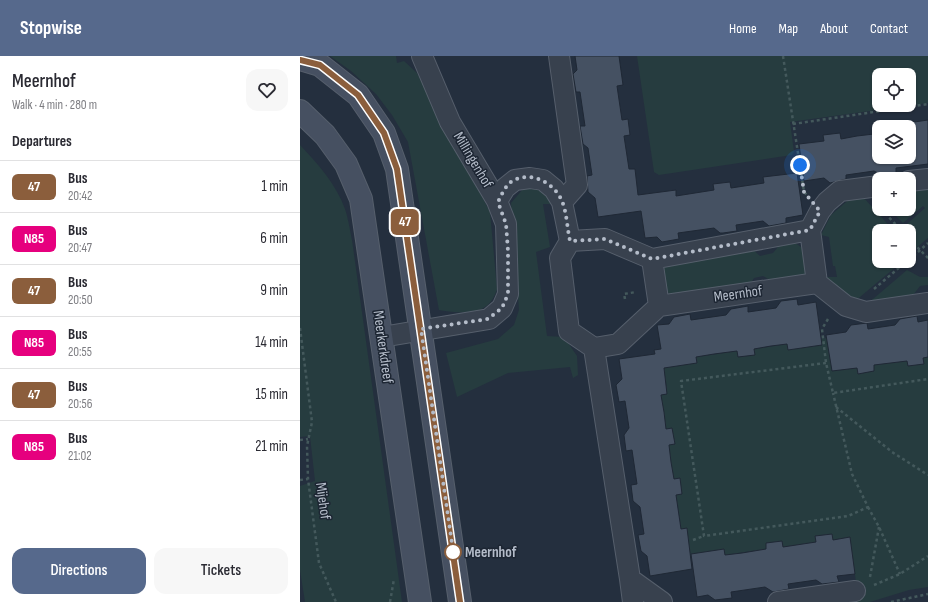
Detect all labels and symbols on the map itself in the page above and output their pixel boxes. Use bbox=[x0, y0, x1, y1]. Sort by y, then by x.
street label: Millingenhof bbox=[449, 128, 497, 192]
your location bbox=[790, 155, 810, 175]
line badge: 47 bbox=[387, 209, 423, 235]
street label: Meernhof bbox=[713, 281, 764, 307]
street label: Meerkerkdreef bbox=[368, 309, 398, 385]
street label: Mijehof bbox=[311, 481, 335, 521]
marker: Meernhof bbox=[444, 543, 462, 561]
place label: Meernhof bbox=[465, 543, 517, 562]

